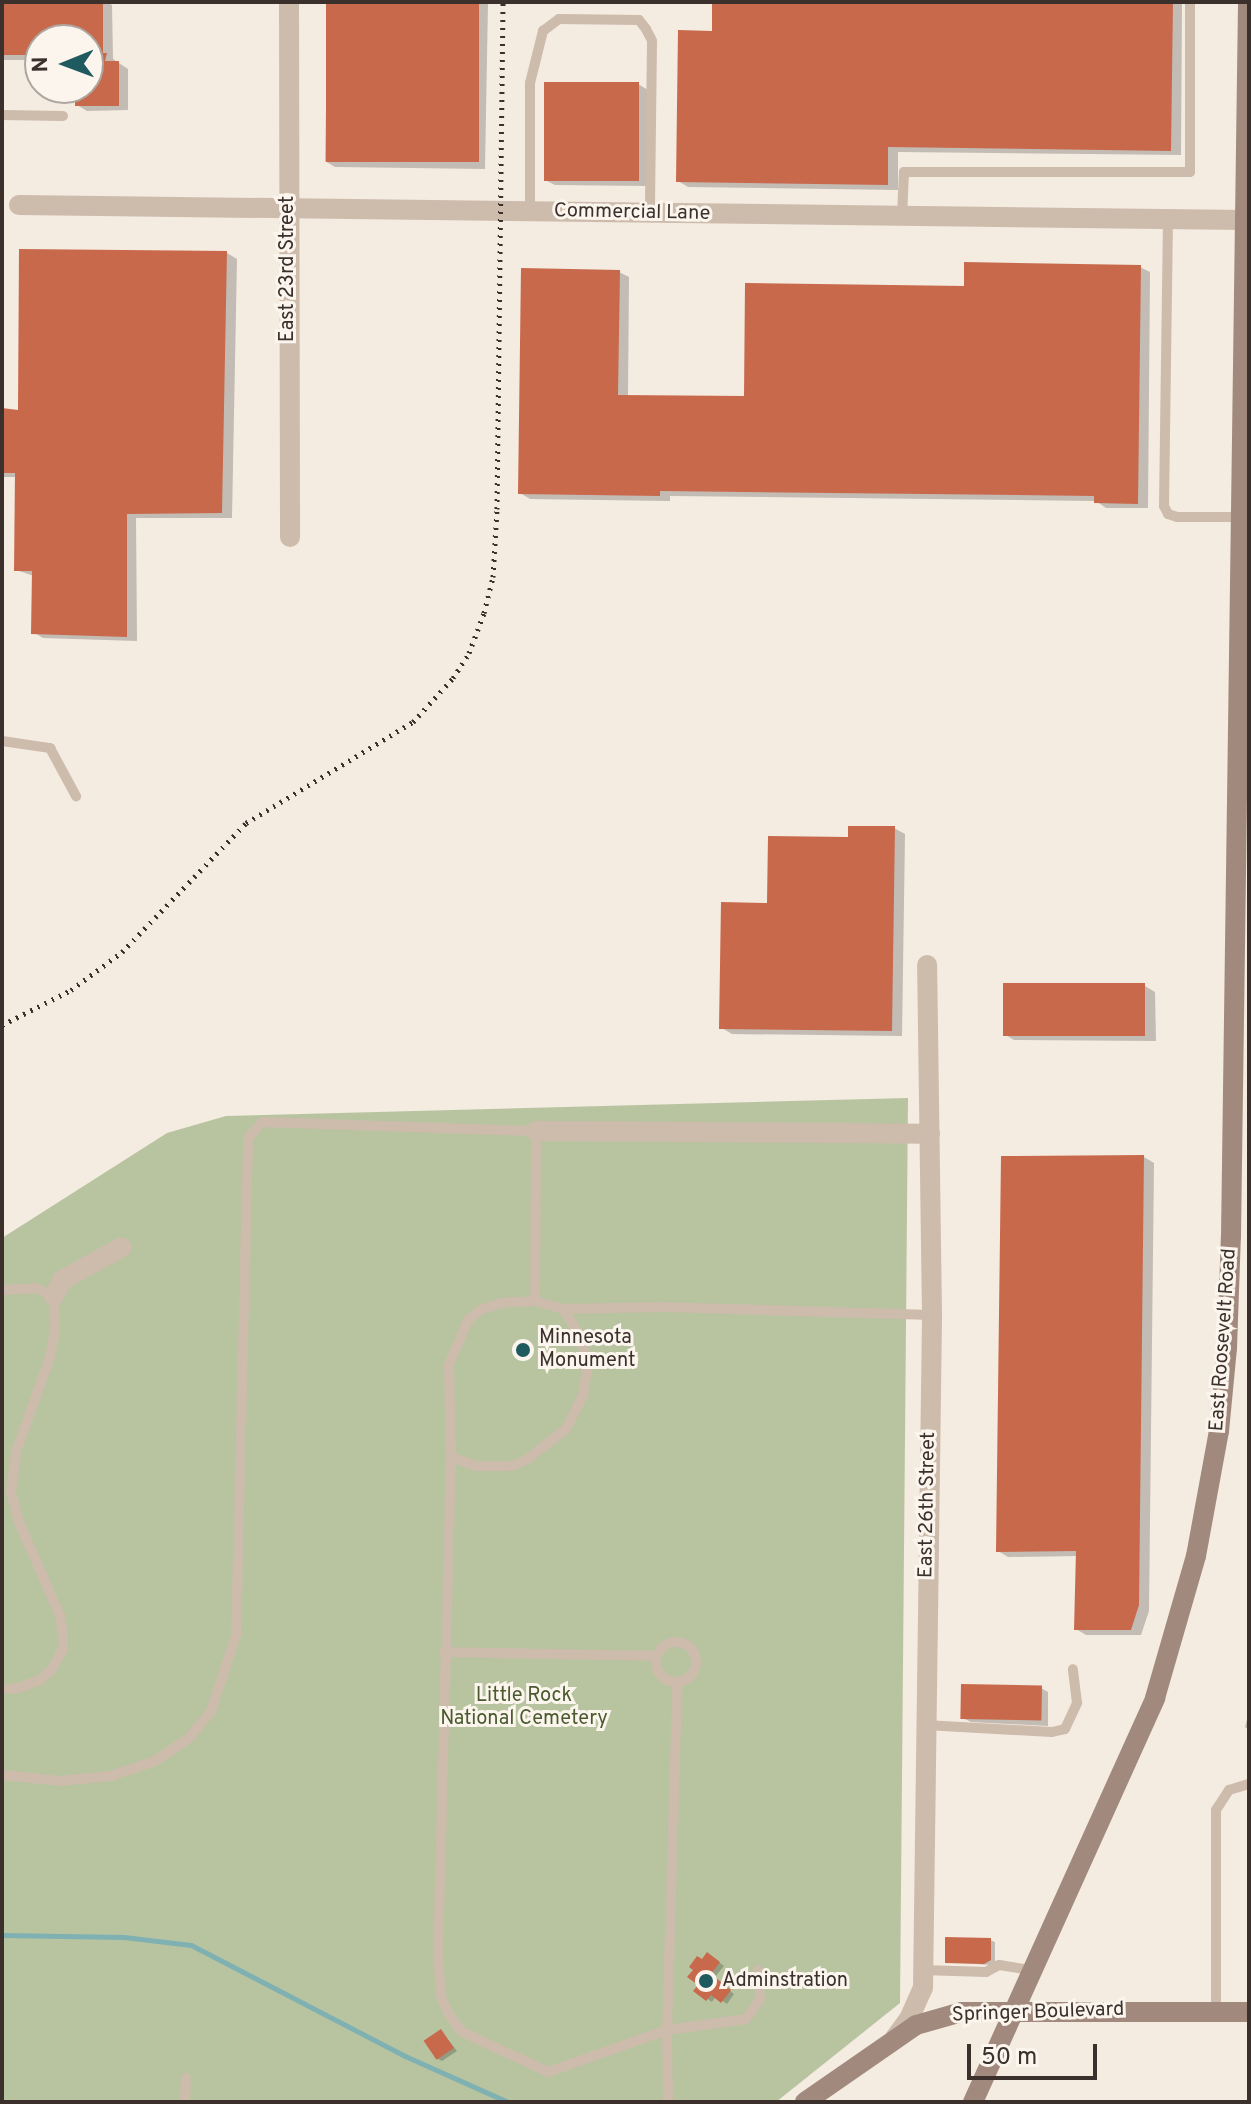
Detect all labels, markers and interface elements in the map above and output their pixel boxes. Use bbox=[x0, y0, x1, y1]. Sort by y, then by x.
north arrow bbox=[24, 24, 104, 104]
text: N bbox=[28, 56, 55, 73]
street label: East 23rd Street bbox=[276, 196, 300, 342]
street label: Commercial Lane bbox=[554, 200, 710, 226]
street label: East Roosevelt Road bbox=[1206, 1248, 1242, 1432]
place label: Minnesota Monument bbox=[539, 1326, 636, 1373]
marker: Minnesota Monument bbox=[514, 1341, 532, 1359]
street label: East 26th Street bbox=[915, 1432, 941, 1578]
park label: Little Rock National Cemetery bbox=[440, 1684, 608, 1731]
place label: Adminstration bbox=[722, 1969, 848, 1993]
marker: Adminstration bbox=[697, 1972, 715, 1990]
street label: Springer Boulevard bbox=[951, 1998, 1125, 2028]
scale bar bbox=[971, 2028, 1101, 2078]
text: 50 m bbox=[981, 2043, 1037, 2073]

